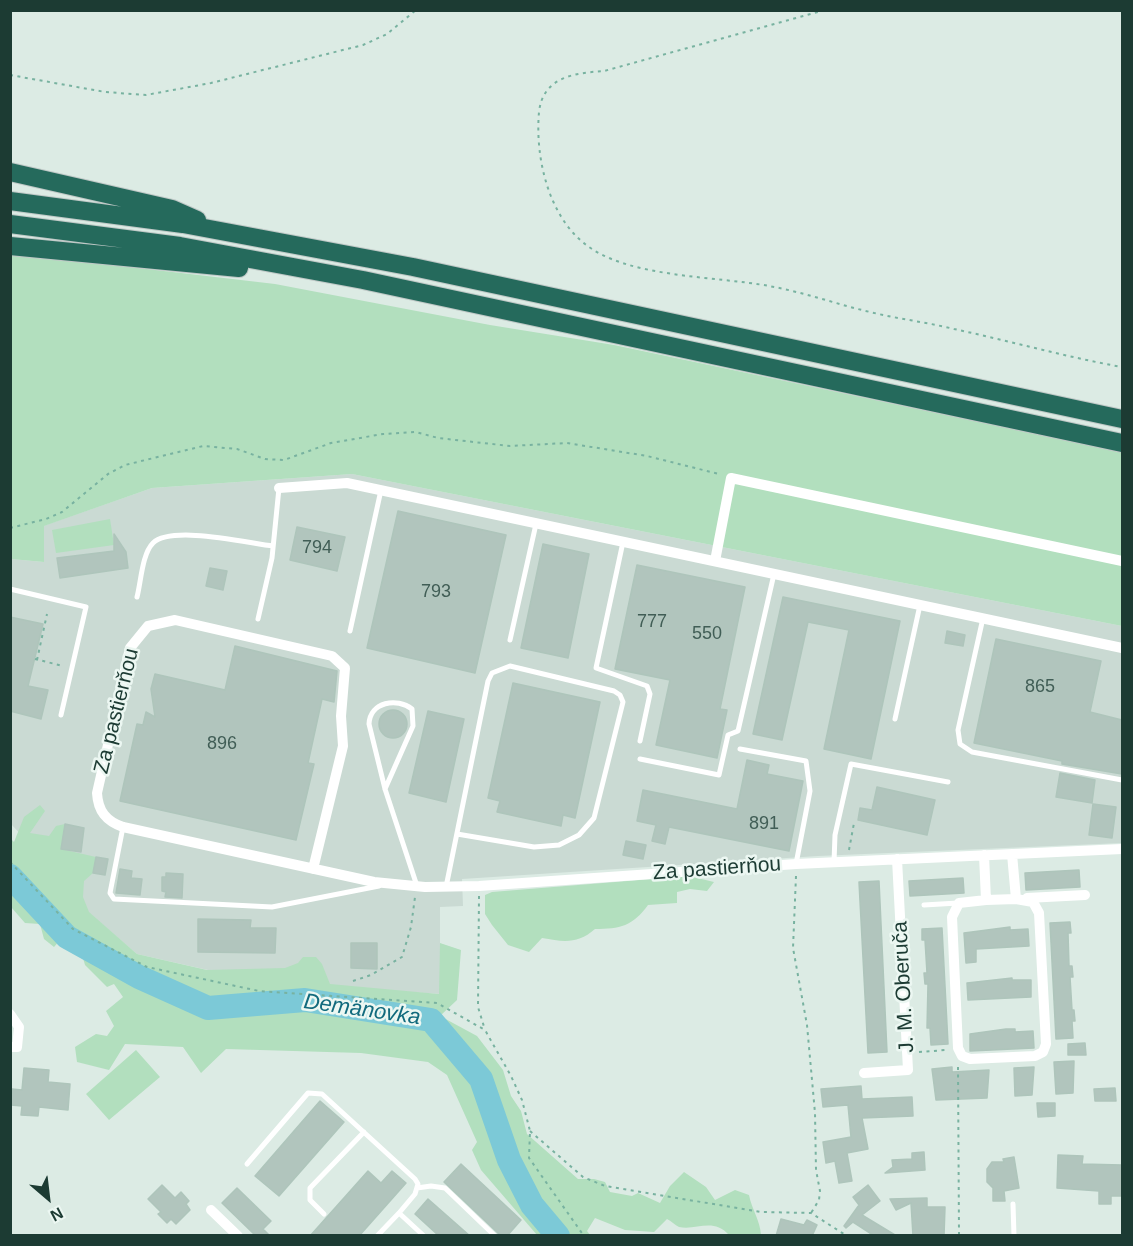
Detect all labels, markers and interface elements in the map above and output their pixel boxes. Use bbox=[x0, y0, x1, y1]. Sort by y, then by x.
house number: 794 bbox=[302, 537, 332, 559]
house number: 793 bbox=[421, 581, 451, 603]
house number: 777 bbox=[637, 611, 667, 633]
house number: 550 bbox=[692, 623, 722, 645]
street label: Za pastierňou bbox=[89, 646, 145, 776]
house number: 865 bbox=[1025, 676, 1055, 698]
house number: 896 bbox=[207, 733, 237, 755]
house number: 891 bbox=[749, 813, 779, 835]
street label: Za pastierňou bbox=[652, 852, 782, 886]
street label: J. M. Oberuča bbox=[888, 920, 920, 1054]
water label: Demänovka bbox=[302, 989, 422, 1031]
north arrow bbox=[18, 1168, 78, 1228]
text: N bbox=[48, 1204, 66, 1225]

